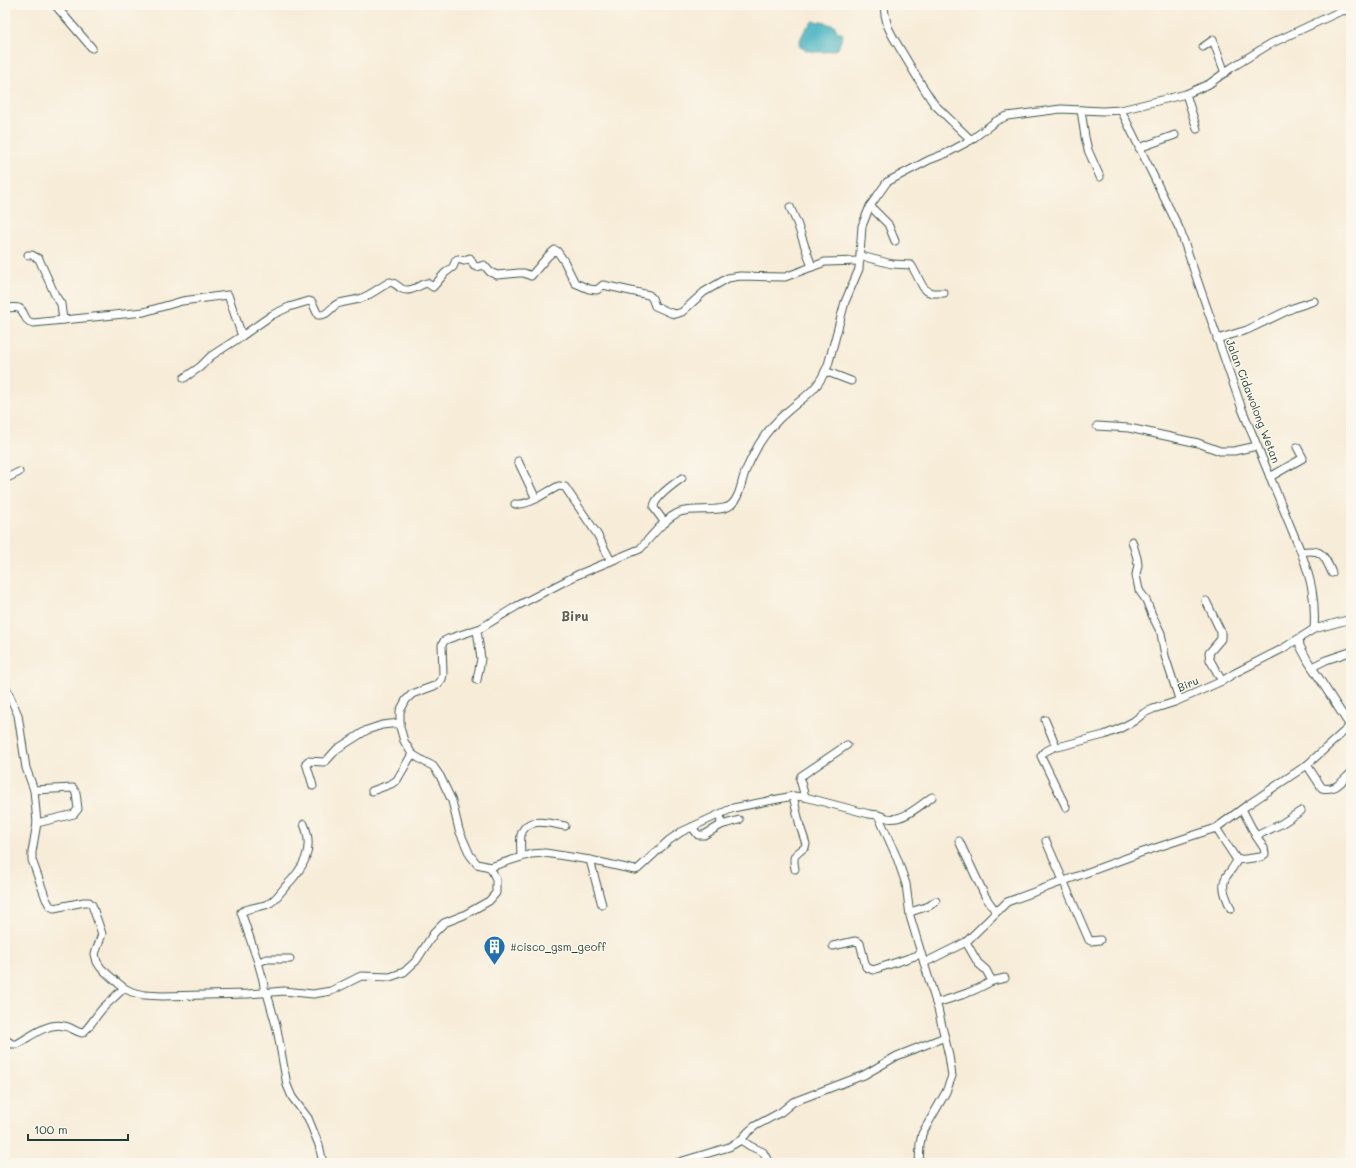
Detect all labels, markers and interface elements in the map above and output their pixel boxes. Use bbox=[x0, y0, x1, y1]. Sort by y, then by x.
street label: Jalan Cidawolong Wetan bbox=[1223, 337, 1284, 465]
district label: Biru bbox=[561, 607, 589, 624]
street label: Biru bbox=[1175, 672, 1201, 695]
building icon: #cisco_gsm_geoff bbox=[482, 934, 508, 967]
place label: #cisco_gsm_geoff bbox=[510, 939, 607, 954]
scale bar bbox=[28, 1116, 128, 1142]
text: 100 m bbox=[34, 1121, 68, 1137]

